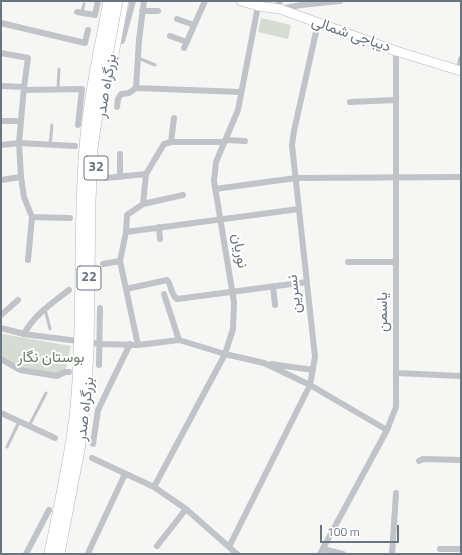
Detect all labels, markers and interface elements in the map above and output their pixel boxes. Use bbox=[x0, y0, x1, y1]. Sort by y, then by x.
street label: دیباجی شمالی bbox=[309, 13, 393, 57]
street label: بزرگراه صدر bbox=[93, 53, 121, 119]
road number: 32 bbox=[84, 156, 108, 180]
street label: نوریان bbox=[227, 232, 251, 270]
road number: 22 bbox=[77, 266, 101, 290]
street label: نسرین bbox=[284, 274, 306, 314]
street label: یاسمن bbox=[374, 292, 392, 332]
park label: بوستان نگار bbox=[17, 349, 85, 367]
street label: بزرگراه صدر bbox=[73, 376, 99, 442]
scale bar bbox=[322, 517, 401, 543]
text: 100 m bbox=[327, 522, 360, 541]

